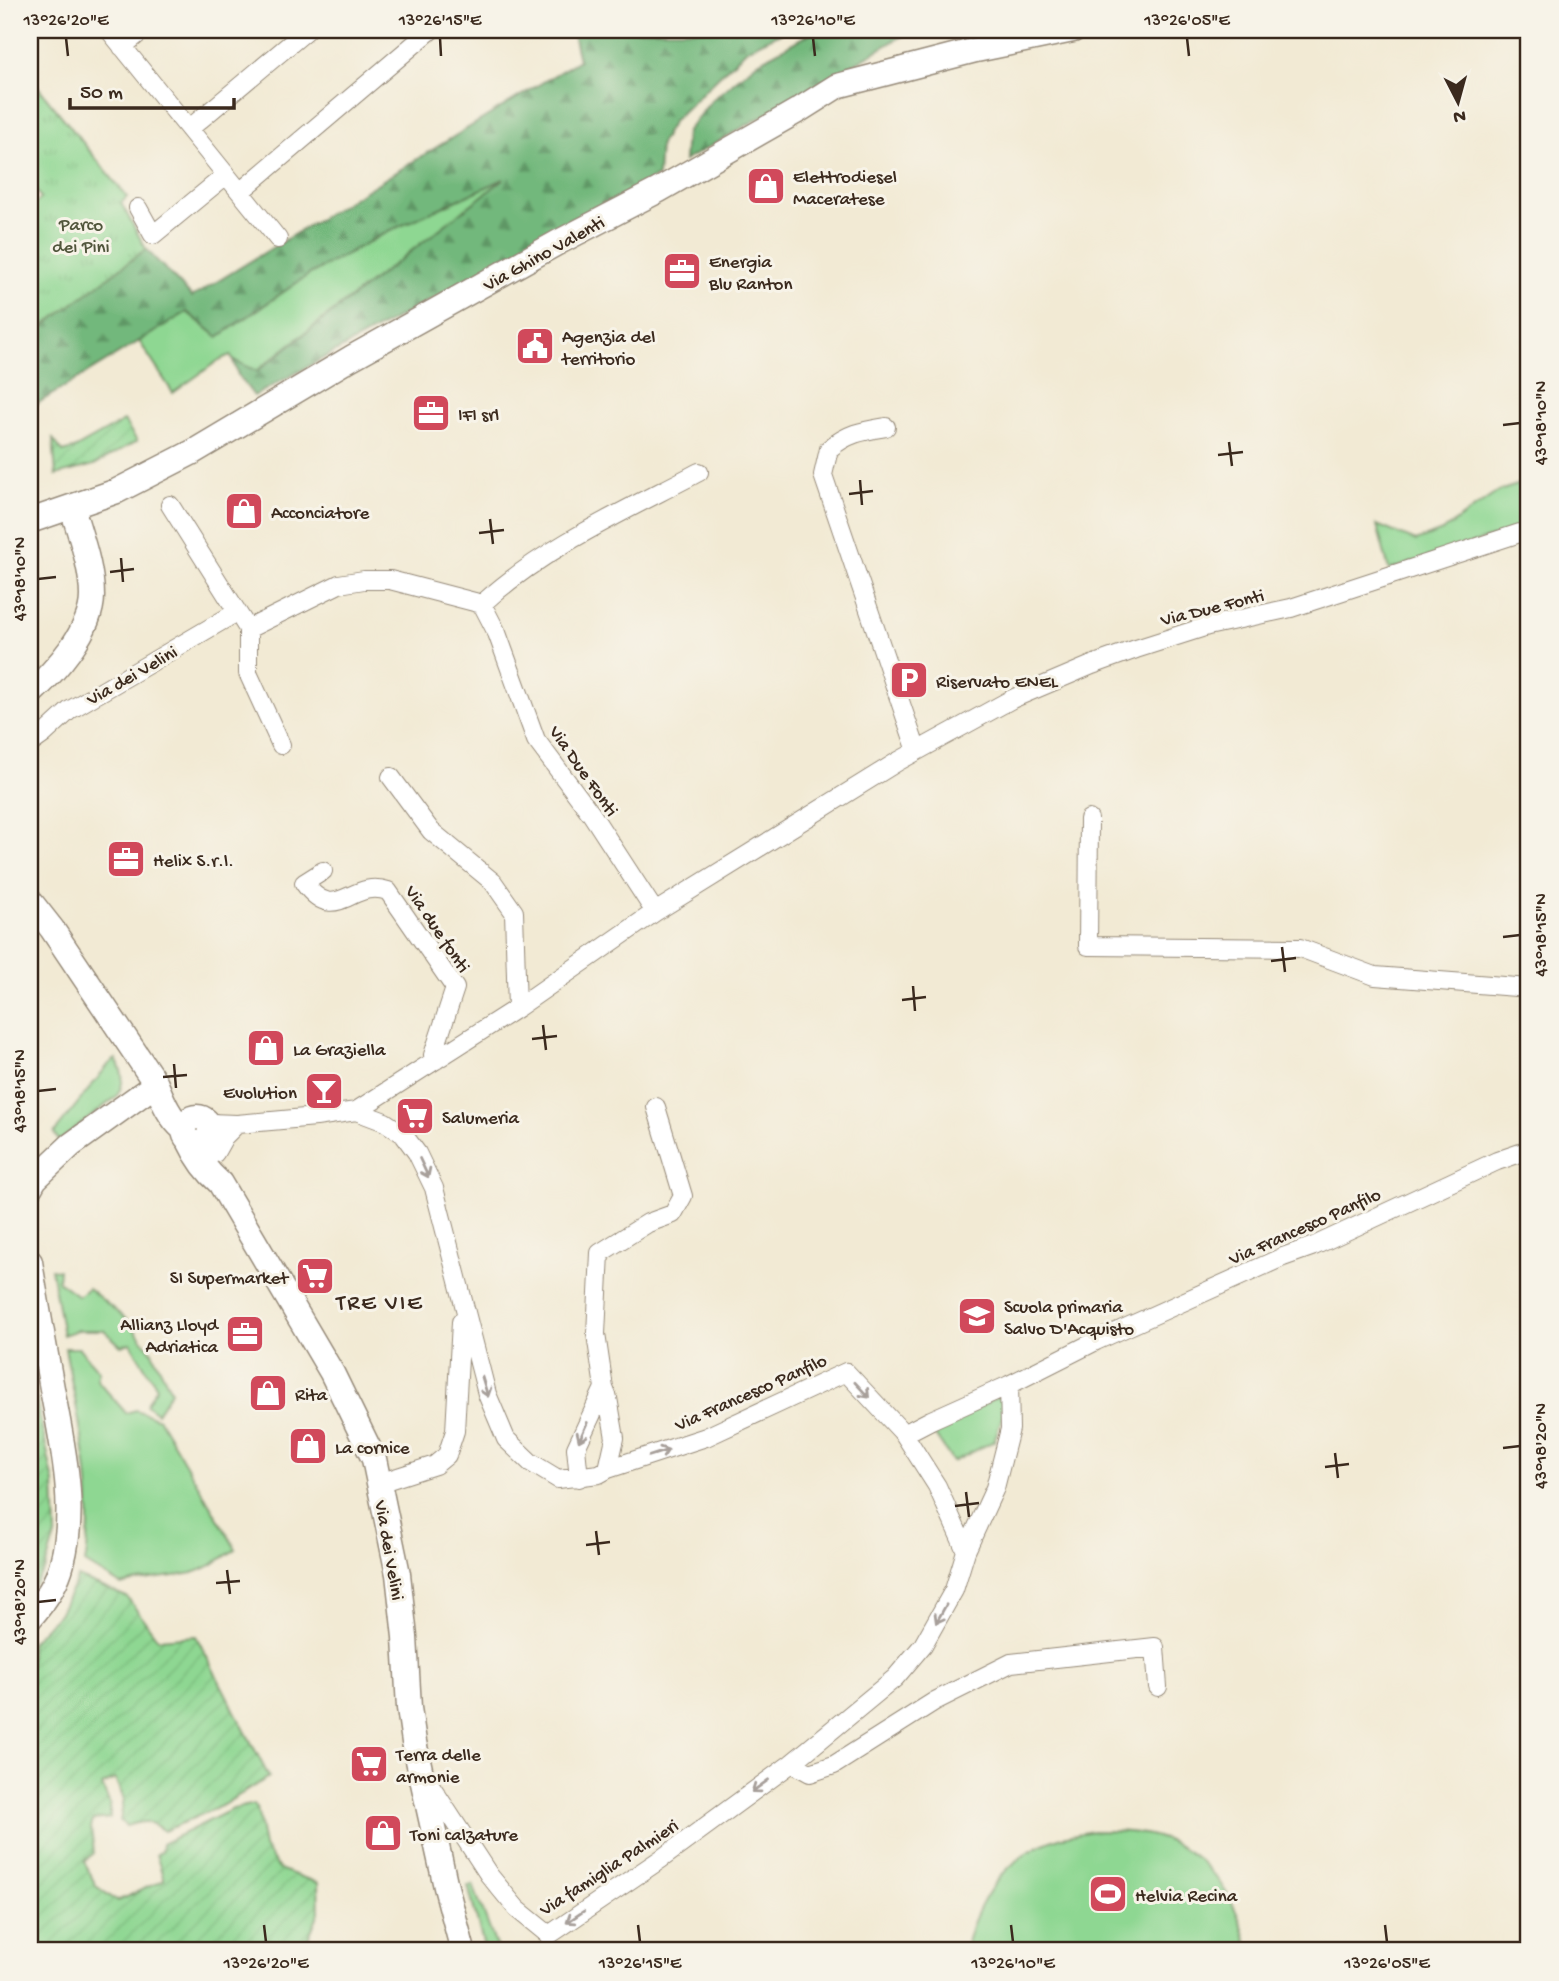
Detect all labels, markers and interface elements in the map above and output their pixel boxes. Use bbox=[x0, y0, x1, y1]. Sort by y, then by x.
text: 13°26'20"E bbox=[23, 11, 109, 32]
text: 13°26'15"E bbox=[398, 11, 482, 32]
text: 13°26'10"E bbox=[770, 11, 855, 32]
text: 13°26'05"E bbox=[1143, 11, 1231, 32]
scale bar bbox=[70, 66, 234, 110]
north arrow bbox=[1422, 66, 1492, 136]
text: 50 m bbox=[80, 82, 123, 107]
text: N bbox=[1452, 103, 1467, 128]
shop icon: Elettrodiesel Maceratese bbox=[745, 165, 787, 207]
place label: Elettrodiesel Maceratese bbox=[793, 167, 897, 212]
street label: Via Ghino Valenti bbox=[479, 212, 610, 298]
park label: Parco dei Pini bbox=[52, 215, 110, 260]
office icon: Energia Blu Ranton bbox=[661, 250, 703, 292]
place label: Energia Blu Ranton bbox=[708, 252, 793, 297]
public building icon: Agenzia del territorio bbox=[514, 325, 556, 367]
place label: Agenzia del territorio bbox=[560, 327, 656, 372]
text: 43°18'10"N bbox=[1532, 381, 1553, 465]
office icon: IFI srl bbox=[410, 392, 452, 434]
place label: IFI srl bbox=[458, 405, 499, 428]
shop icon: Acconciatore bbox=[223, 490, 265, 532]
place label: Acconciatore bbox=[271, 503, 369, 526]
text: 43°18'10"N bbox=[11, 537, 32, 621]
street label: Via Due Fonti bbox=[1158, 585, 1267, 634]
street label: Via dei Velini bbox=[82, 642, 182, 713]
parking icon: Riservato ENEL bbox=[888, 659, 930, 701]
place label: Riservato ENEL bbox=[936, 672, 1059, 695]
street label: Via Due Fonti bbox=[542, 721, 622, 822]
office icon: Helix S.r.l. bbox=[105, 838, 147, 880]
place label: Helix S.r.l. bbox=[153, 851, 234, 874]
street label: Via due fonti bbox=[398, 881, 474, 978]
text: 43°18'15"N bbox=[1532, 893, 1553, 977]
shop icon: La Graziella bbox=[245, 1027, 287, 1069]
place label: La Graziella bbox=[293, 1040, 387, 1063]
text: 43°18'15"N bbox=[11, 1049, 32, 1133]
bar icon: Evolution bbox=[303, 1070, 345, 1112]
place label: Evolution bbox=[223, 1083, 297, 1106]
supermarket icon: Salumeria bbox=[394, 1095, 436, 1137]
place label: Salumeria bbox=[442, 1108, 521, 1131]
one-way arrow bbox=[418, 1157, 432, 1178]
street label: Via Francesco Panfilo bbox=[1225, 1184, 1385, 1272]
supermarket icon: SI Supermarket bbox=[294, 1255, 336, 1297]
place label: SI Supermarket bbox=[170, 1268, 290, 1291]
district label: TRE VIE bbox=[334, 1291, 424, 1318]
school or university icon: Scuola primaria Salvo D'Acquisto bbox=[956, 1295, 998, 1337]
place label: Scuola primaria Salvo D'Acquisto bbox=[1004, 1297, 1134, 1342]
office icon: Allianz Lloyd Adriatica bbox=[224, 1313, 266, 1355]
place label: Allianz Lloyd Adriatica bbox=[120, 1315, 220, 1360]
street label: Via Francesco Panfilo bbox=[671, 1350, 831, 1438]
shop icon: Rita bbox=[247, 1372, 289, 1414]
one-way arrow bbox=[480, 1375, 493, 1397]
one-way arrow bbox=[853, 1381, 870, 1398]
place label: Rita bbox=[295, 1385, 329, 1408]
text: 43°18'20"N bbox=[1532, 1403, 1553, 1489]
one-way arrow bbox=[576, 1421, 589, 1442]
shop icon: La cornice bbox=[287, 1425, 329, 1467]
place label: La cornice bbox=[335, 1438, 410, 1461]
one-way arrow bbox=[647, 1445, 669, 1458]
street label: Via dei Velini bbox=[367, 1498, 408, 1602]
text: 43°18'20"N bbox=[11, 1559, 32, 1645]
one-way arrow bbox=[934, 1603, 948, 1623]
supermarket icon: Terra delle armonie bbox=[348, 1743, 390, 1785]
place label: Terra delle armonie bbox=[395, 1745, 481, 1790]
one-way arrow bbox=[751, 1778, 770, 1793]
shop icon: Toni calzature bbox=[362, 1812, 404, 1854]
street label: Via famiglia Palmieri bbox=[535, 1815, 684, 1923]
place label: Toni calzature bbox=[409, 1825, 518, 1848]
sports icon: Helvia Recina bbox=[1087, 1873, 1129, 1915]
place label: Helvia Recina bbox=[1135, 1886, 1239, 1909]
one-way arrow bbox=[566, 1910, 585, 1924]
text: 13°26'20"E bbox=[223, 1954, 309, 1975]
text: 13°26'15"E bbox=[598, 1954, 682, 1975]
text: 13°26'10"E bbox=[970, 1954, 1055, 1975]
text: 13°26'05"E bbox=[1343, 1954, 1431, 1975]

